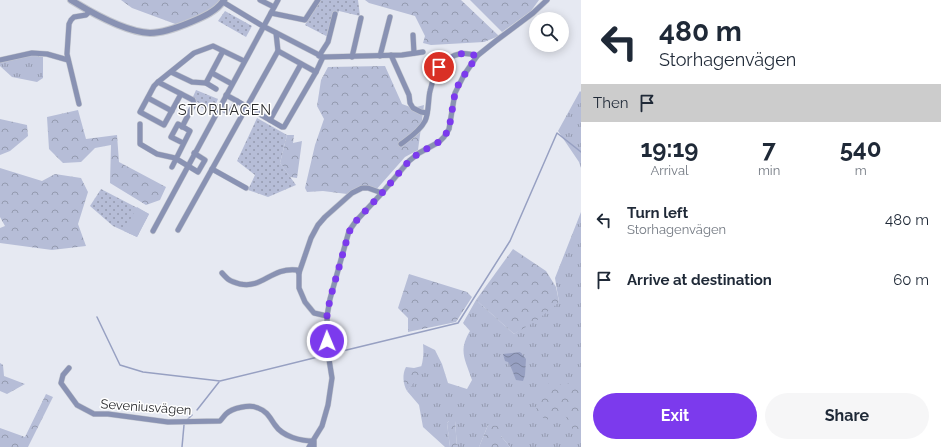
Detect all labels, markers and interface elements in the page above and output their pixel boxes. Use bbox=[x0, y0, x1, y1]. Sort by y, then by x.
map controls bbox=[529, 12, 569, 52]
button: search bbox=[529, 12, 569, 52]
text: 480 m bbox=[659, 15, 742, 48]
icon: left bbox=[593, 16, 645, 68]
text: Storhagenvägen bbox=[659, 49, 796, 70]
pin bbox=[422, 50, 456, 84]
icon: arrive bbox=[428, 56, 450, 78]
icon: arrive bbox=[636, 92, 658, 114]
text: Then bbox=[593, 94, 628, 112]
district label: STORHAGEN bbox=[178, 102, 272, 118]
text: 19:19 bbox=[640, 134, 698, 163]
text: 7 bbox=[762, 134, 776, 163]
text: 540 bbox=[840, 134, 882, 163]
text: Arrival bbox=[650, 163, 689, 178]
text: min bbox=[758, 163, 780, 178]
text: m bbox=[855, 163, 867, 178]
text: Turn left bbox=[627, 204, 688, 222]
icon: left bbox=[593, 209, 615, 231]
text: 480 m bbox=[885, 211, 929, 229]
text: Storhagenvägen bbox=[627, 222, 726, 237]
icon: arrive bbox=[593, 269, 615, 291]
text: Arrive at destination bbox=[627, 271, 772, 289]
text: 60 m bbox=[893, 271, 929, 289]
position arrow bbox=[306, 320, 348, 362]
button: Exit bbox=[593, 393, 757, 439]
button: Share bbox=[765, 393, 929, 439]
street label: Seveniusvägen bbox=[100, 396, 192, 418]

